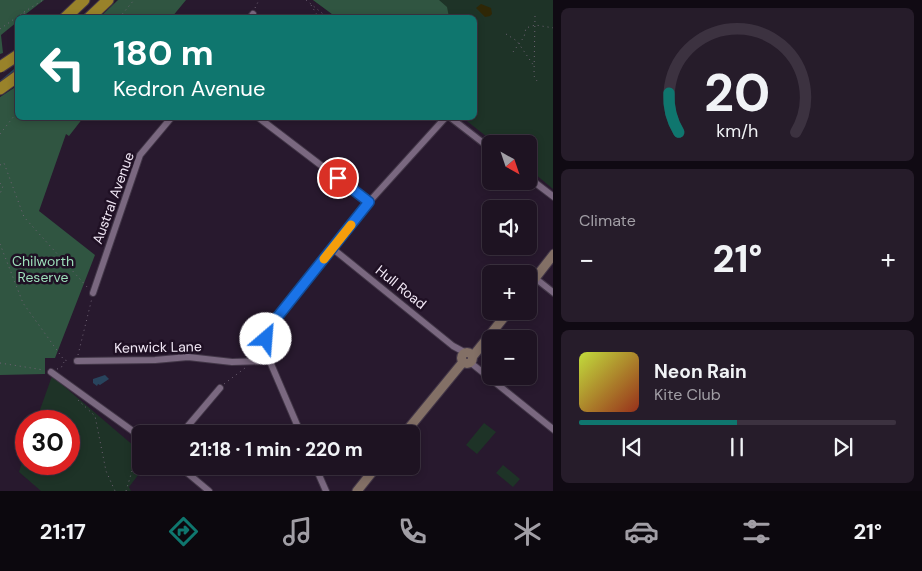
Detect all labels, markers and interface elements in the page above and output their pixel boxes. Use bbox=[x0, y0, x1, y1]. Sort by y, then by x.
text: 180 m bbox=[113, 30, 214, 76]
icon: left bbox=[30, 35, 95, 100]
text: 20 bbox=[704, 59, 771, 127]
text: Kedron Avenue bbox=[113, 74, 265, 103]
text: km/h bbox=[716, 119, 759, 143]
north arrow bbox=[482, 135, 538, 190]
map controls bbox=[482, 135, 537, 385]
street label: Austral Avenue bbox=[88, 150, 138, 246]
pin bbox=[317, 157, 359, 199]
icon: arrive bbox=[324, 164, 352, 192]
button: sound bbox=[482, 200, 537, 255]
text: Climate bbox=[579, 210, 636, 231]
text: 21° bbox=[713, 234, 762, 284]
text: − bbox=[579, 241, 594, 278]
text: + bbox=[881, 241, 896, 278]
park label: Chilworth Reserve bbox=[12, 252, 74, 286]
street label: Hull Road bbox=[372, 261, 430, 313]
button: + bbox=[482, 265, 537, 320]
position arrow bbox=[239, 312, 291, 364]
button: − bbox=[482, 330, 537, 385]
street label: Kenwick Lane bbox=[114, 337, 202, 357]
text: Neon Rain bbox=[654, 359, 747, 384]
text: Kite Club bbox=[654, 384, 721, 405]
speed limit sign: 30 bbox=[15, 410, 80, 475]
icon: previous bbox=[618, 433, 646, 461]
icon: pause bbox=[723, 433, 751, 461]
icon: next bbox=[829, 433, 857, 461]
text: 21:18 · 1 min · 220 m bbox=[189, 437, 363, 462]
icon: directions bbox=[166, 514, 201, 549]
icon: music bbox=[280, 514, 315, 549]
icon: phone bbox=[395, 514, 430, 549]
icon: climate bbox=[510, 514, 545, 549]
icon: car bbox=[624, 514, 659, 549]
icon: filters bbox=[739, 514, 774, 549]
text: 21:17 bbox=[40, 517, 86, 546]
text: 21° bbox=[853, 517, 882, 546]

